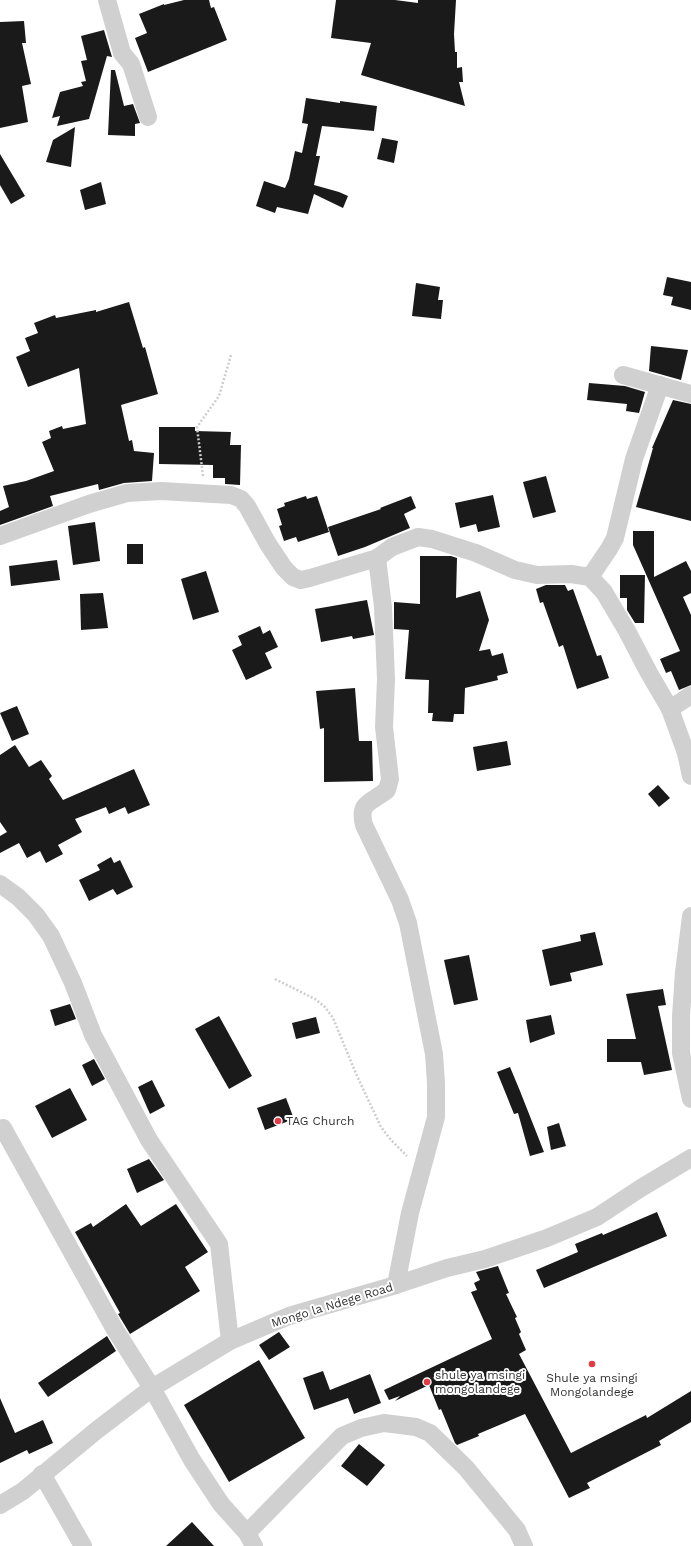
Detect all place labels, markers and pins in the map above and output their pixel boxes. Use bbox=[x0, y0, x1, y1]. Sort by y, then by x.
place label: TAG Church bbox=[286, 1114, 355, 1128]
marker: TAG Church bbox=[273, 1116, 283, 1126]
marker: Shule ya msingi Mongolandege bbox=[587, 1359, 597, 1369]
place label: shule ya msingi mongolandege bbox=[435, 1368, 525, 1396]
place label: Shule ya msingi Mongolandege bbox=[546, 1371, 638, 1399]
marker: shule ya msingi mongolandege bbox=[422, 1377, 432, 1387]

